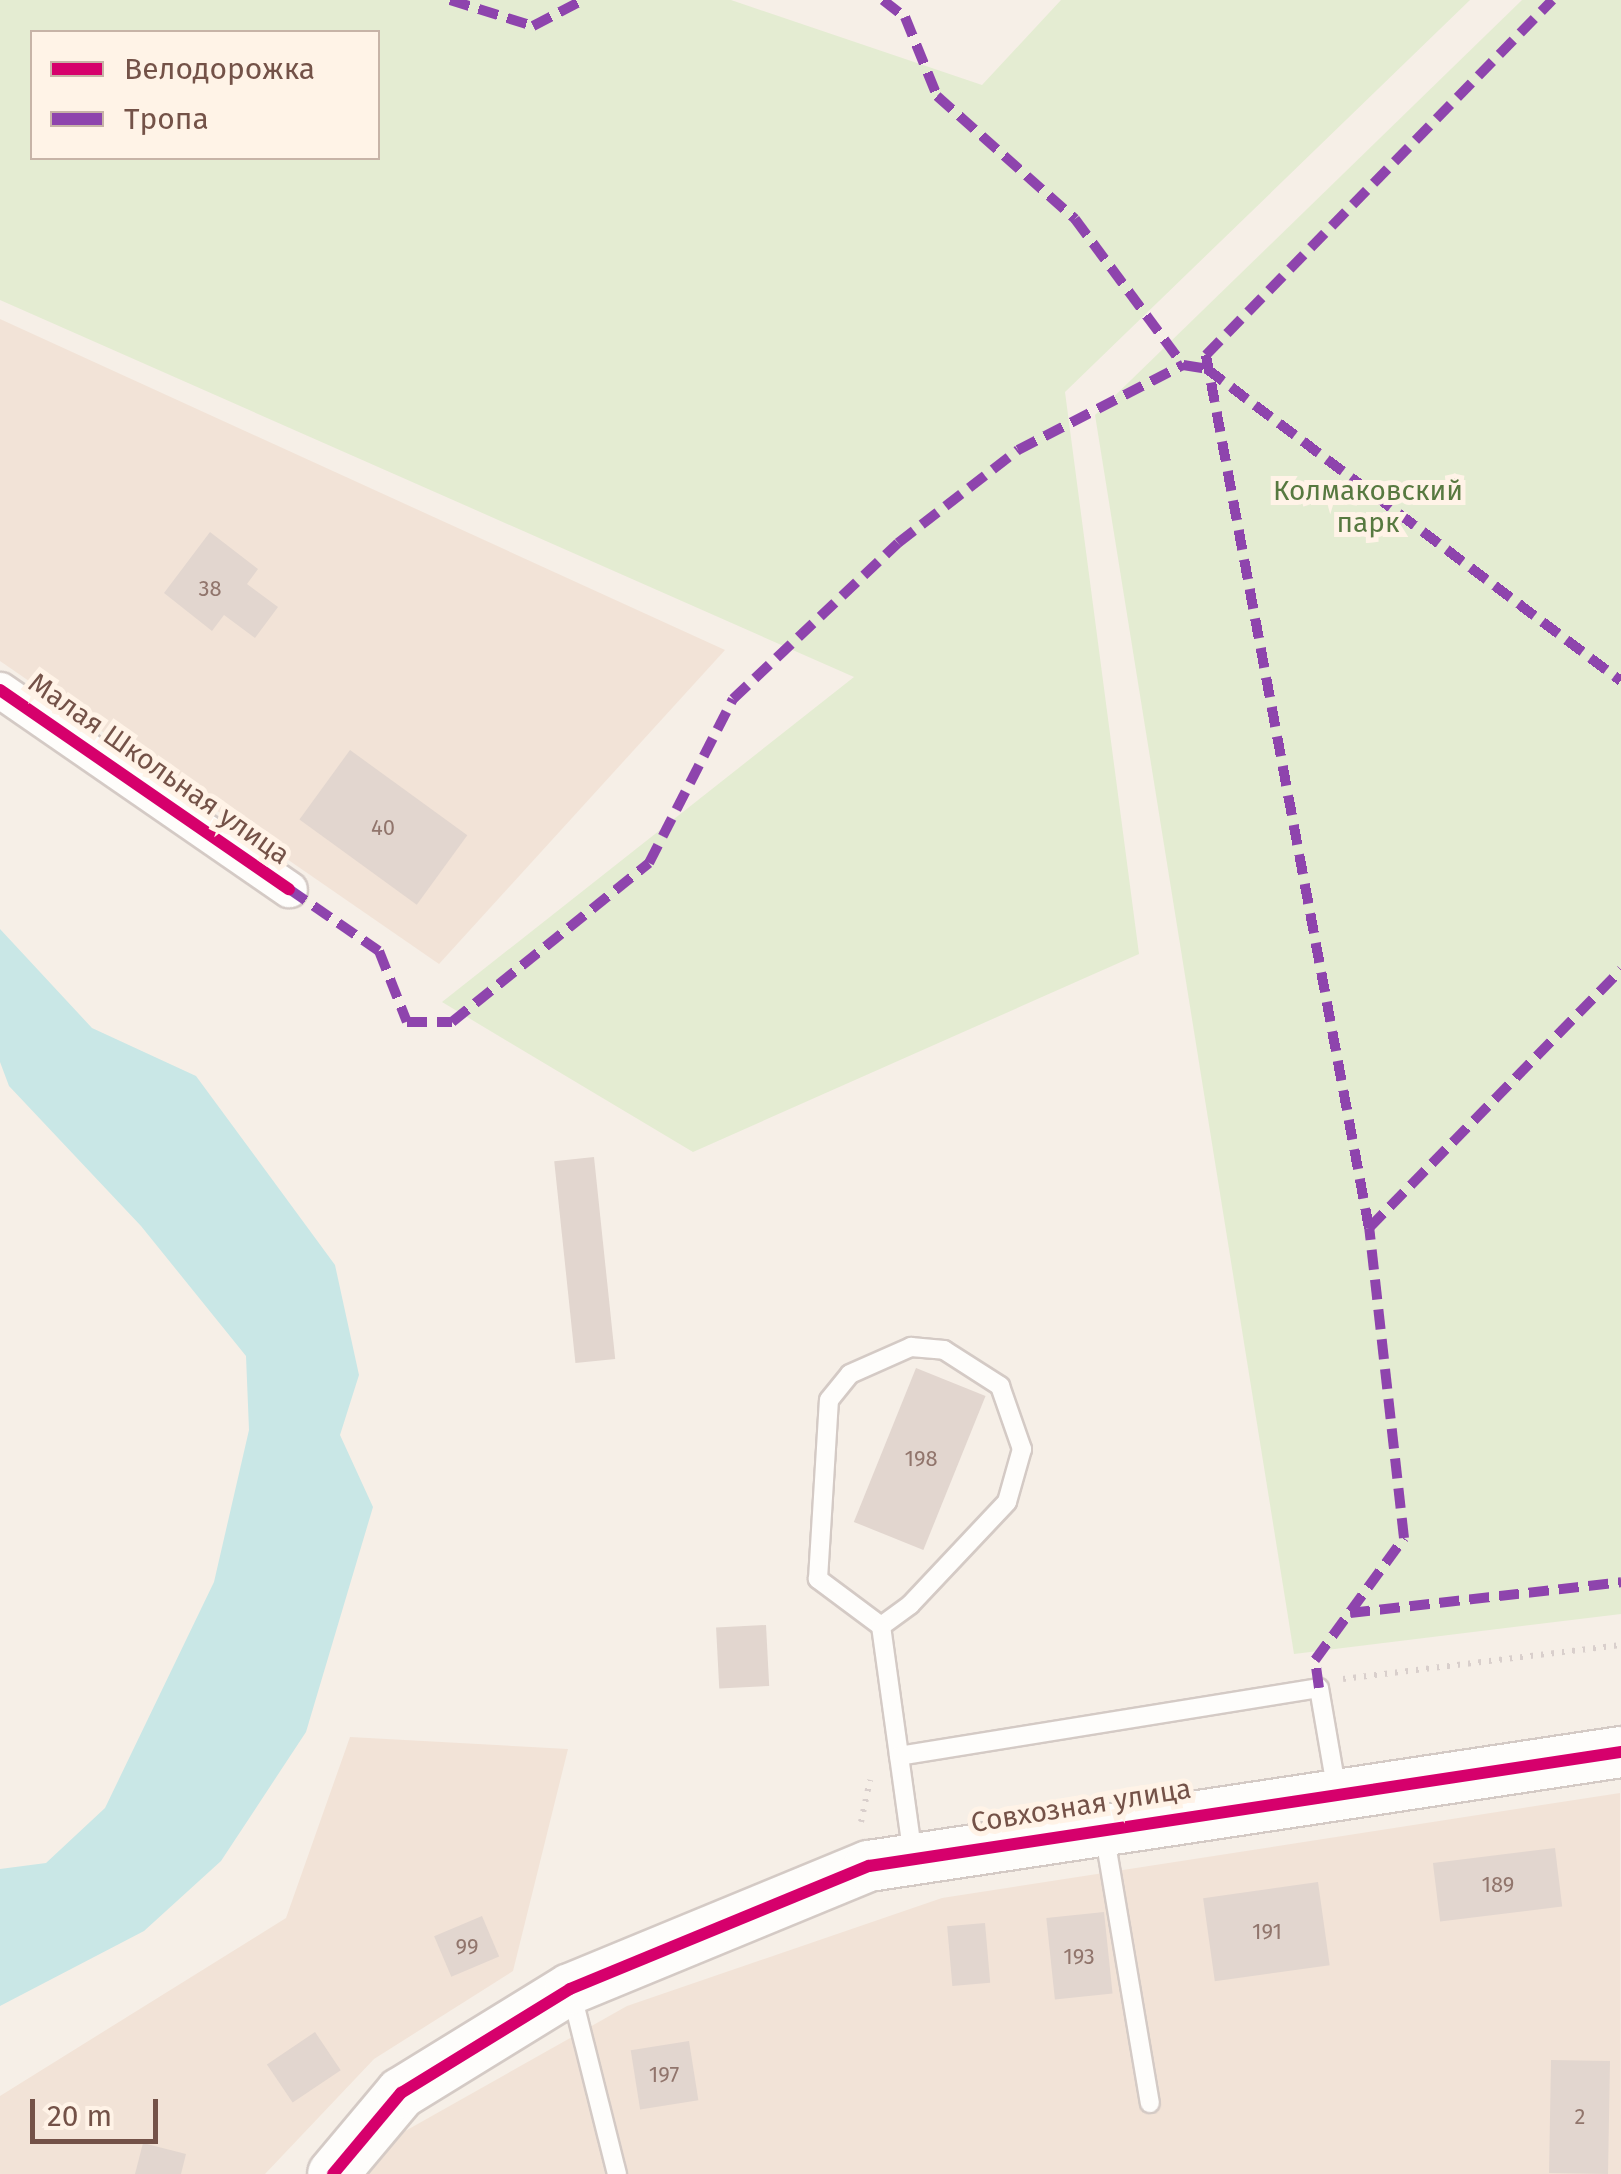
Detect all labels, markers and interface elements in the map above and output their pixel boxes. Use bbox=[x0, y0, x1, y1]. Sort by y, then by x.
legend bbox=[30, 30, 380, 160]
text: Велодорожка bbox=[124, 51, 315, 87]
text: Тропа bbox=[124, 101, 209, 137]
park label: Колмаковский парк bbox=[1273, 474, 1463, 540]
house number: 38 bbox=[198, 576, 222, 602]
street label: Малая Школьная улица bbox=[22, 666, 296, 872]
house number: 40 bbox=[371, 815, 395, 841]
house number: 198 bbox=[904, 1446, 938, 1472]
street label: Совхозная улица bbox=[968, 1772, 1194, 1840]
house number: 189 bbox=[1482, 1872, 1514, 1898]
house number: 191 bbox=[1252, 1919, 1282, 1945]
house number: 99 bbox=[455, 1934, 479, 1960]
house number: 193 bbox=[1063, 1944, 1095, 1970]
house number: 197 bbox=[649, 2062, 679, 2088]
scale bar bbox=[35, 2079, 162, 2141]
text: 20 m bbox=[47, 2098, 112, 2134]
house number: 2 bbox=[1575, 2104, 1585, 2130]

